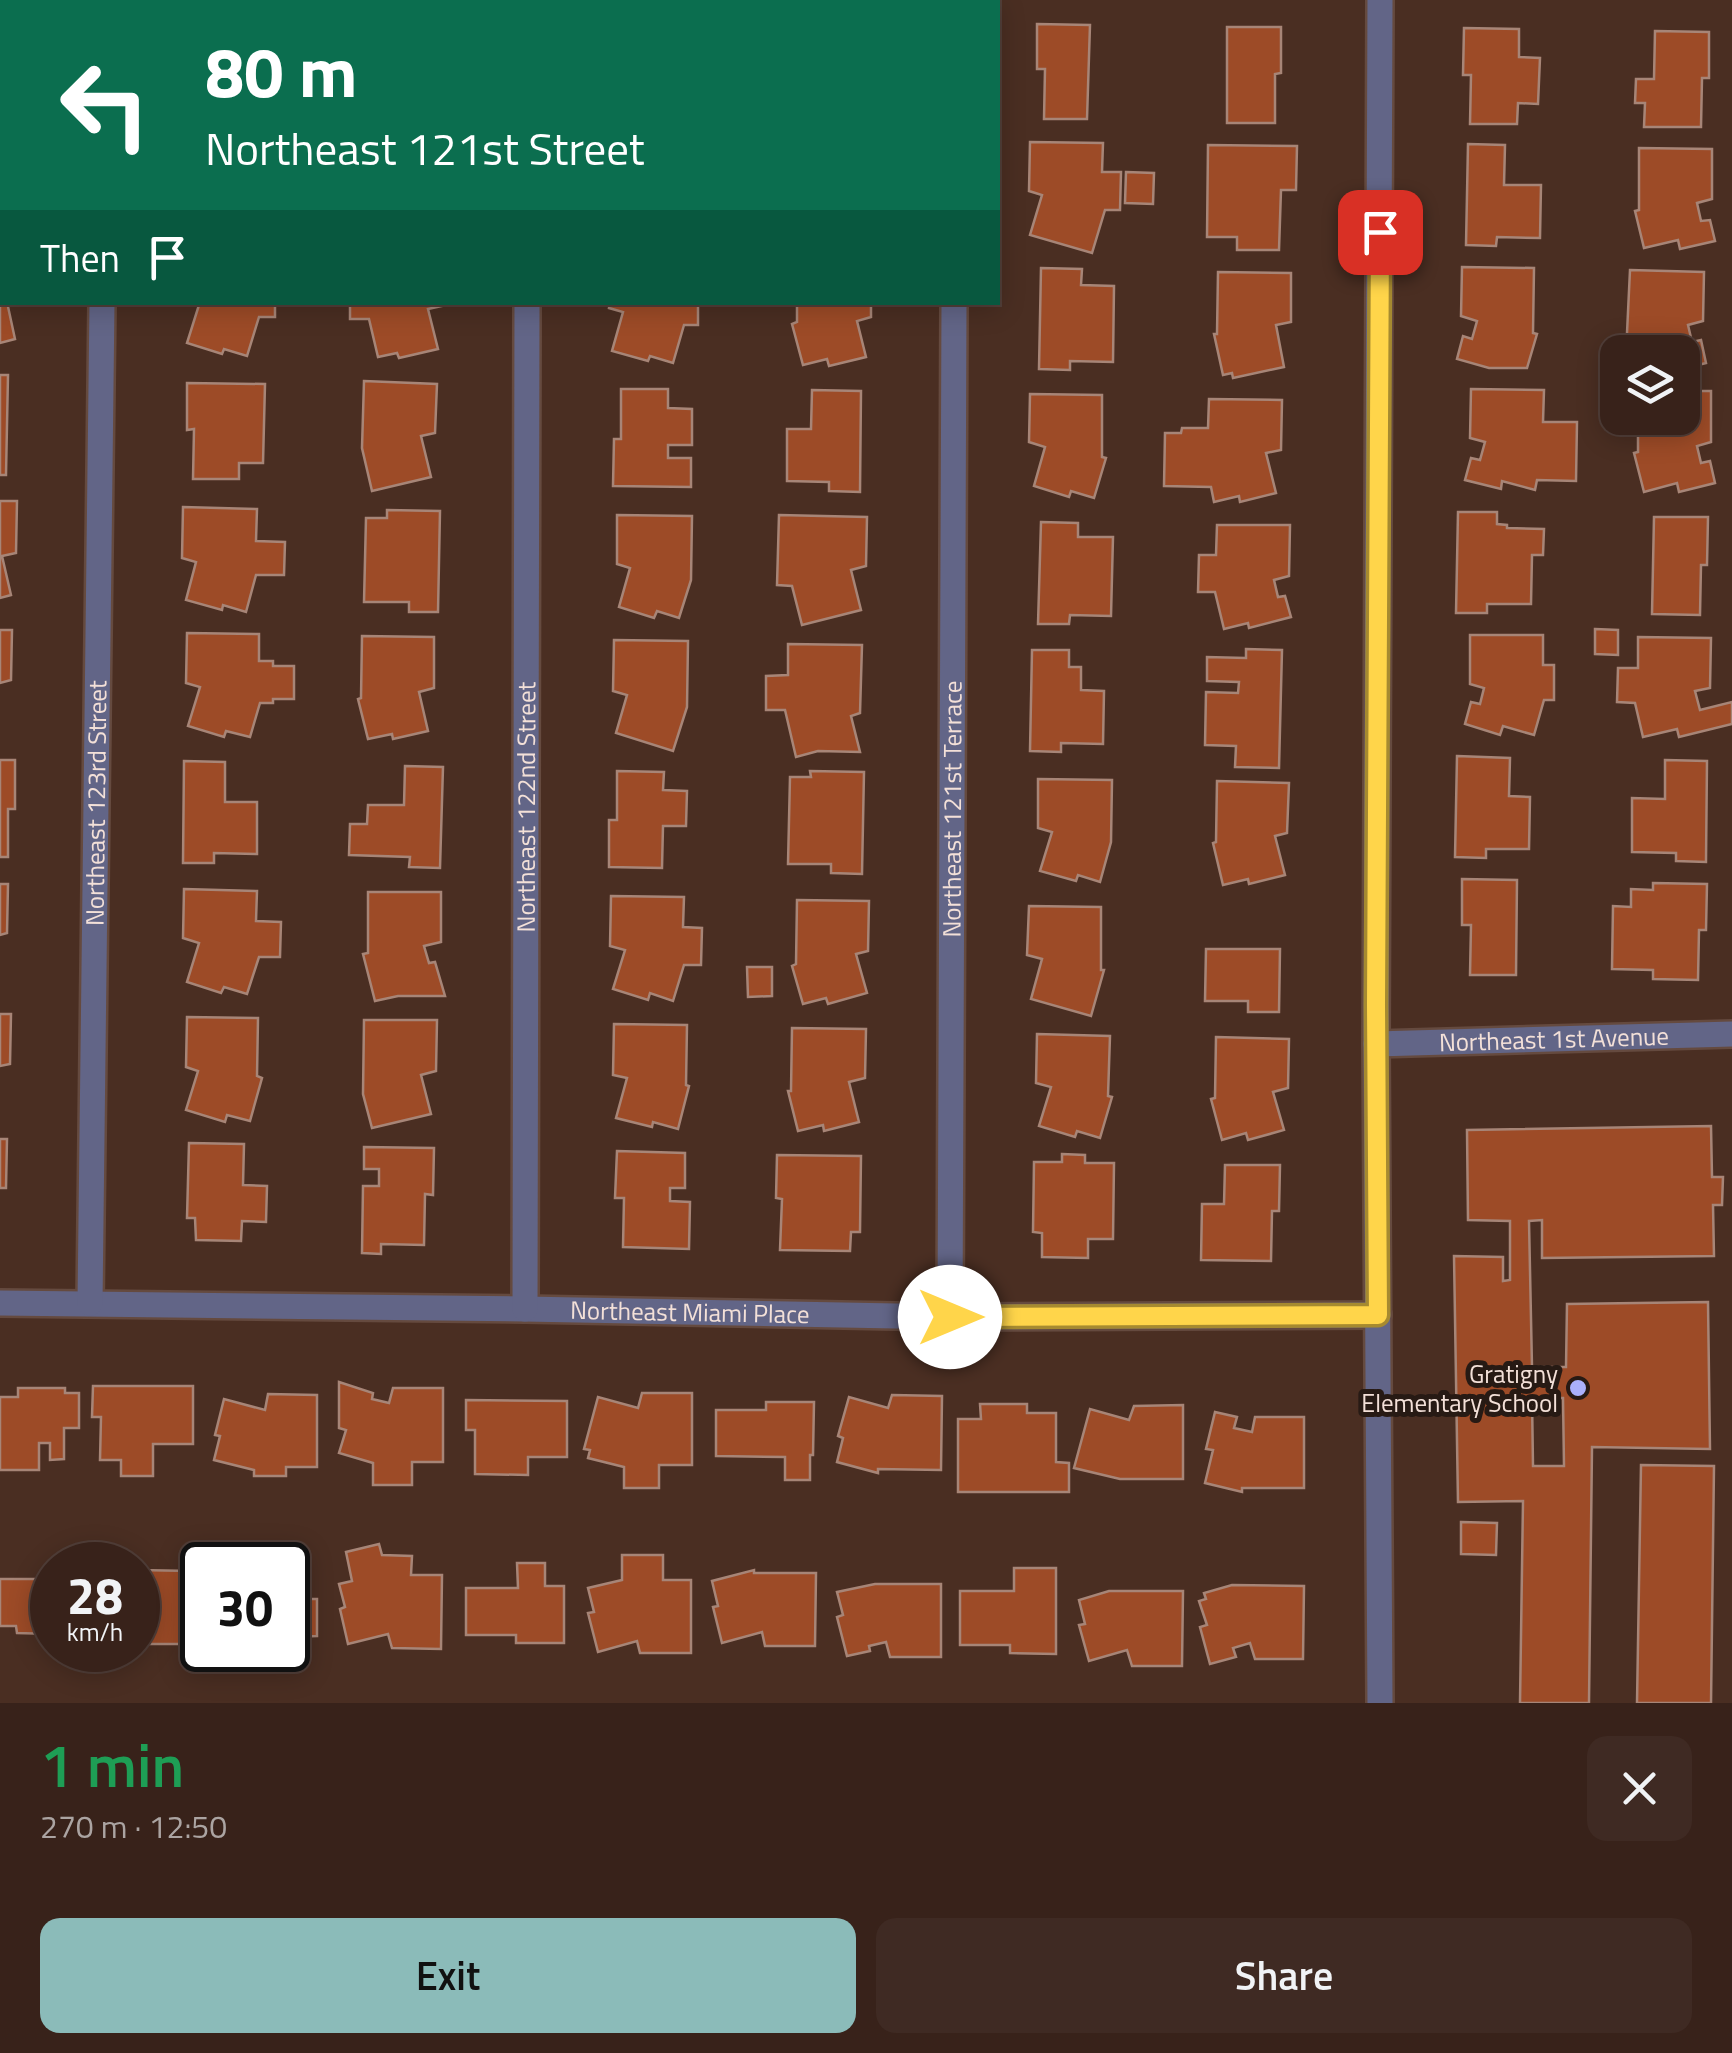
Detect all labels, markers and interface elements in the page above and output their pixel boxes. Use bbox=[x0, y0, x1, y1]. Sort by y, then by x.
text: 80 m bbox=[205, 18, 358, 124]
icon: left bbox=[40, 40, 170, 170]
text: Northeast 121st Street bbox=[205, 114, 645, 182]
pin bbox=[1338, 190, 1423, 275]
icon: arrive bbox=[1353, 205, 1408, 260]
text: Then bbox=[40, 229, 120, 287]
icon: arrive bbox=[140, 230, 195, 285]
map controls bbox=[1600, 335, 1700, 435]
button: layers bbox=[1600, 335, 1700, 435]
street label: Northeast 123rd Street bbox=[76, 680, 116, 926]
street label: Northeast 122nd Street bbox=[507, 681, 545, 932]
street label: Northeast 121st Terrace bbox=[932, 681, 972, 937]
street label: Northeast 1st Avenue bbox=[1438, 1017, 1670, 1061]
position arrow bbox=[898, 1265, 1002, 1369]
street label: Northeast Miami Place bbox=[570, 1291, 810, 1333]
place label: Gratigny Elementary School bbox=[1361, 1355, 1558, 1422]
marker: Gratigny Elementary School bbox=[1567, 1377, 1589, 1399]
speed limit sign: 30 bbox=[180, 1542, 310, 1672]
text: 28 bbox=[67, 1557, 123, 1633]
text: km/h bbox=[67, 1613, 123, 1651]
text: 1 min bbox=[40, 1719, 184, 1810]
button: close bbox=[1587, 1736, 1692, 1841]
text: 270 m · 12:50 bbox=[40, 1802, 227, 1850]
button: Exit bbox=[40, 1918, 856, 2033]
button: Share bbox=[876, 1918, 1692, 2033]

